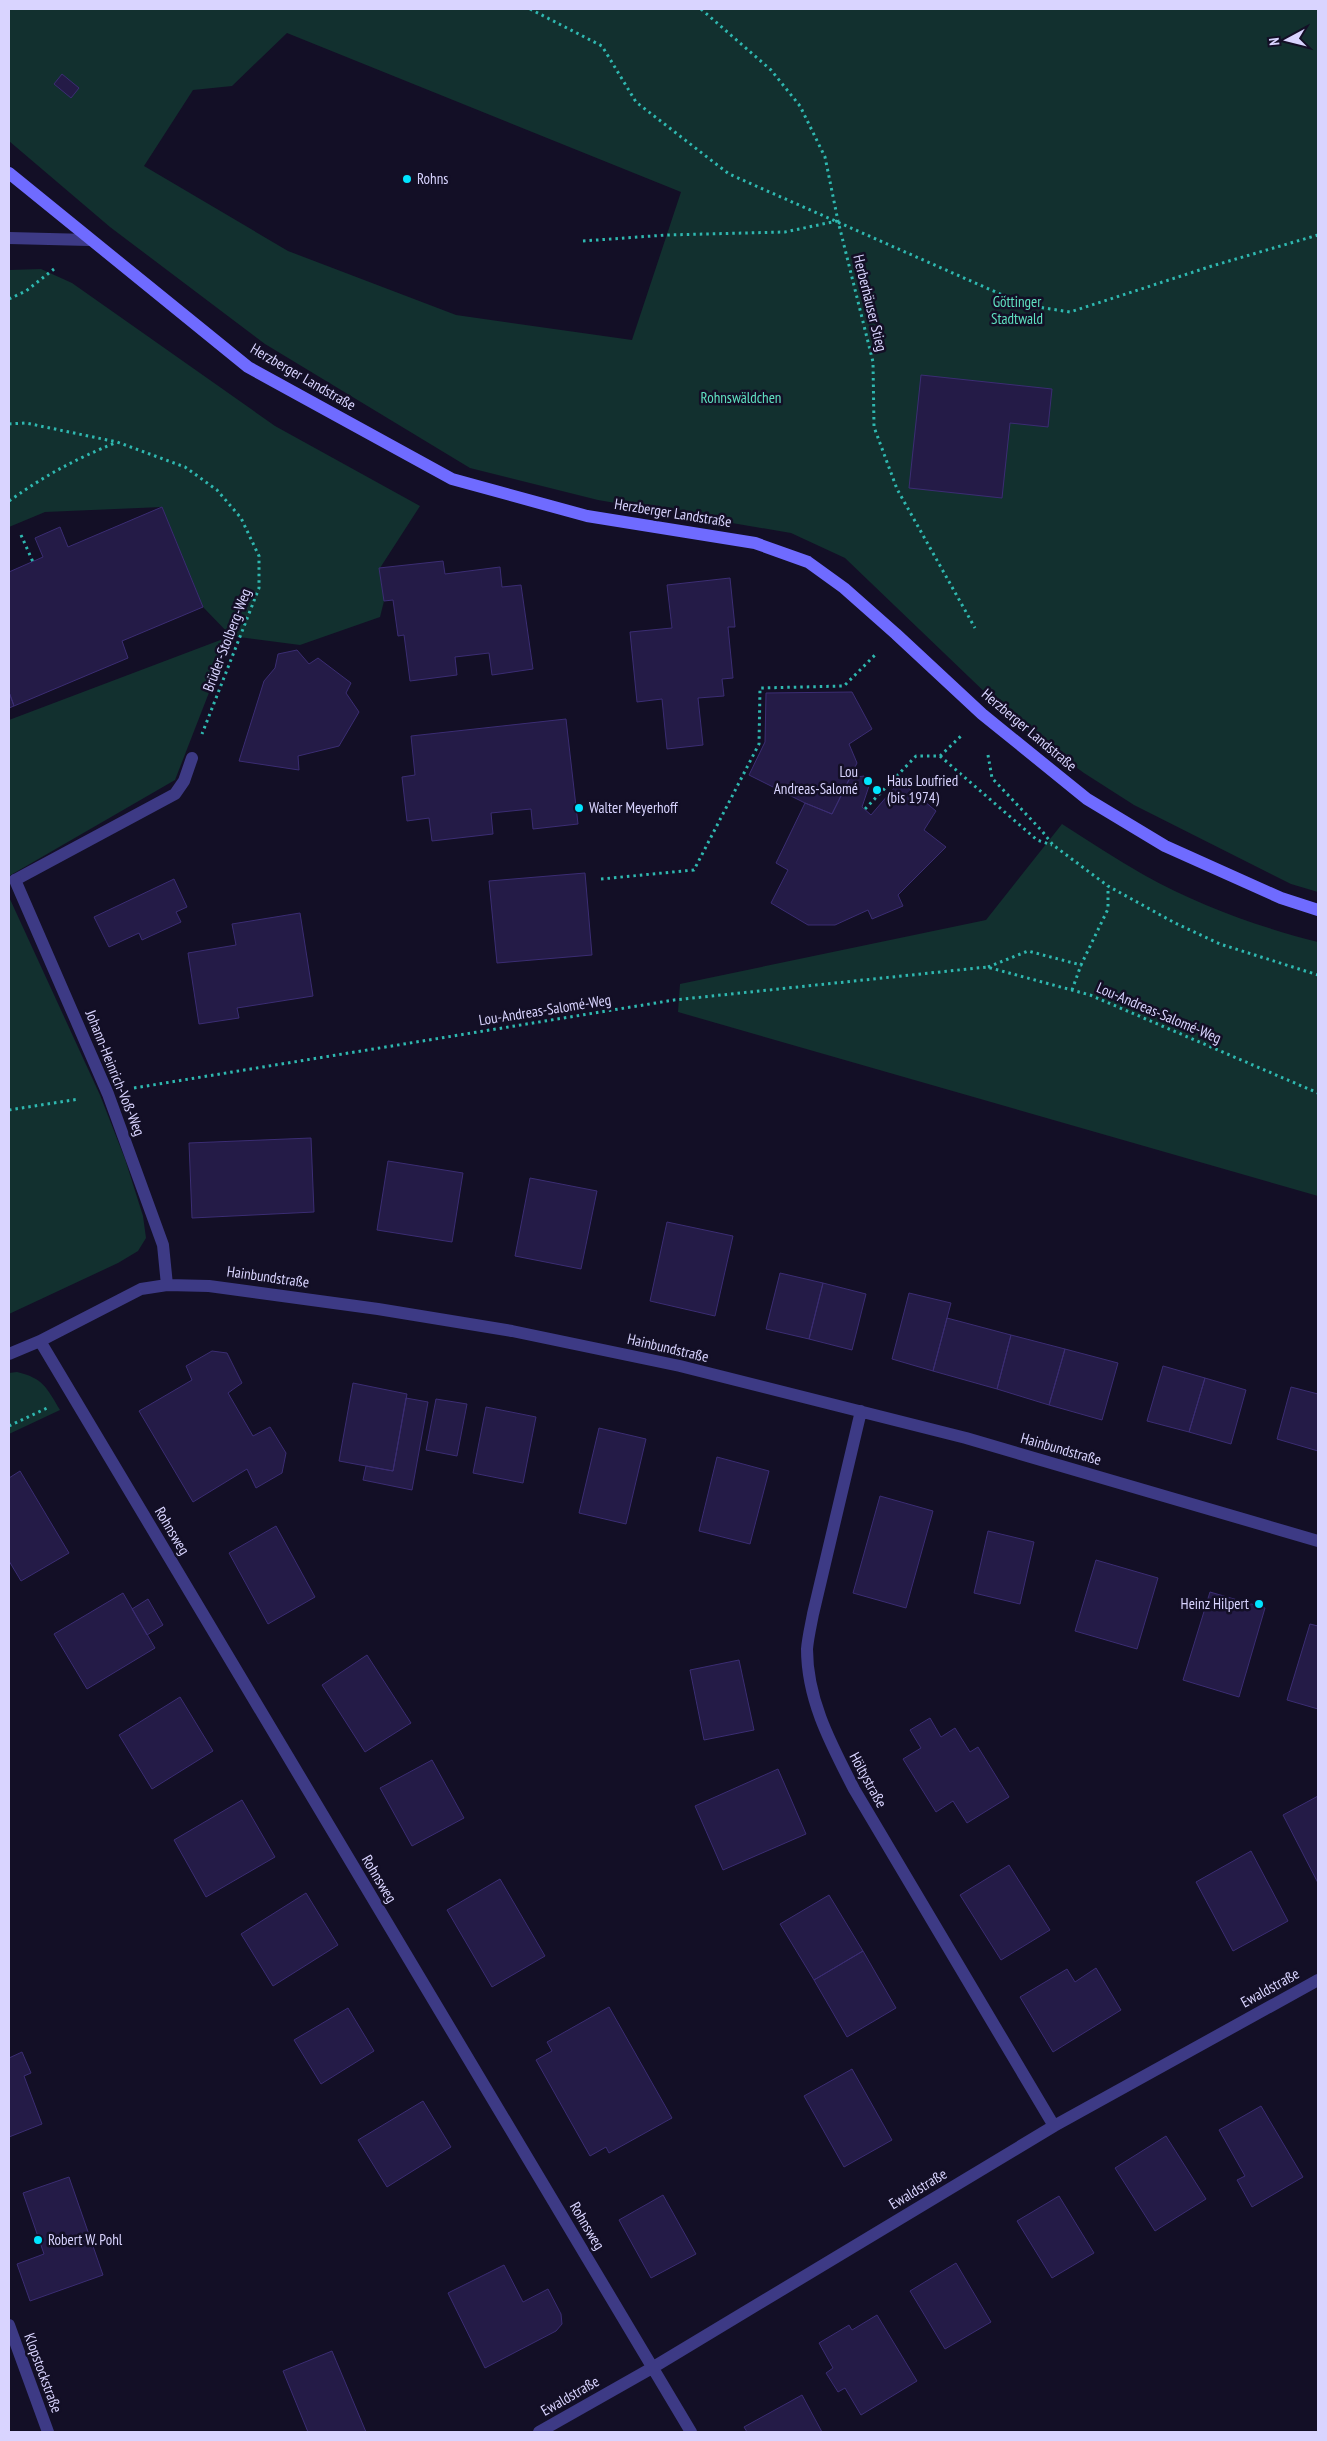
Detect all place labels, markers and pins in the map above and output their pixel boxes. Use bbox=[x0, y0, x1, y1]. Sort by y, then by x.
place label: Rohns bbox=[417, 169, 448, 188]
marker: Rohns bbox=[401, 173, 413, 185]
place label: Lou Andreas-Salomé bbox=[774, 762, 858, 798]
place label: Haus Loufried (bis 1974) bbox=[887, 771, 958, 807]
marker: Lou Andreas-Salomé bbox=[862, 775, 874, 787]
marker: Haus Loufried (bis 1974) bbox=[871, 784, 883, 796]
place label: Walter Meyerhoff bbox=[589, 798, 679, 817]
marker: Walter Meyerhoff bbox=[573, 802, 585, 814]
place label: Heinz Hilpert bbox=[1181, 1594, 1249, 1613]
marker: Heinz Hilpert bbox=[1253, 1598, 1265, 1610]
place label: Robert W. Pohl bbox=[48, 2230, 123, 2249]
marker: Robert W. Pohl bbox=[32, 2234, 44, 2246]

